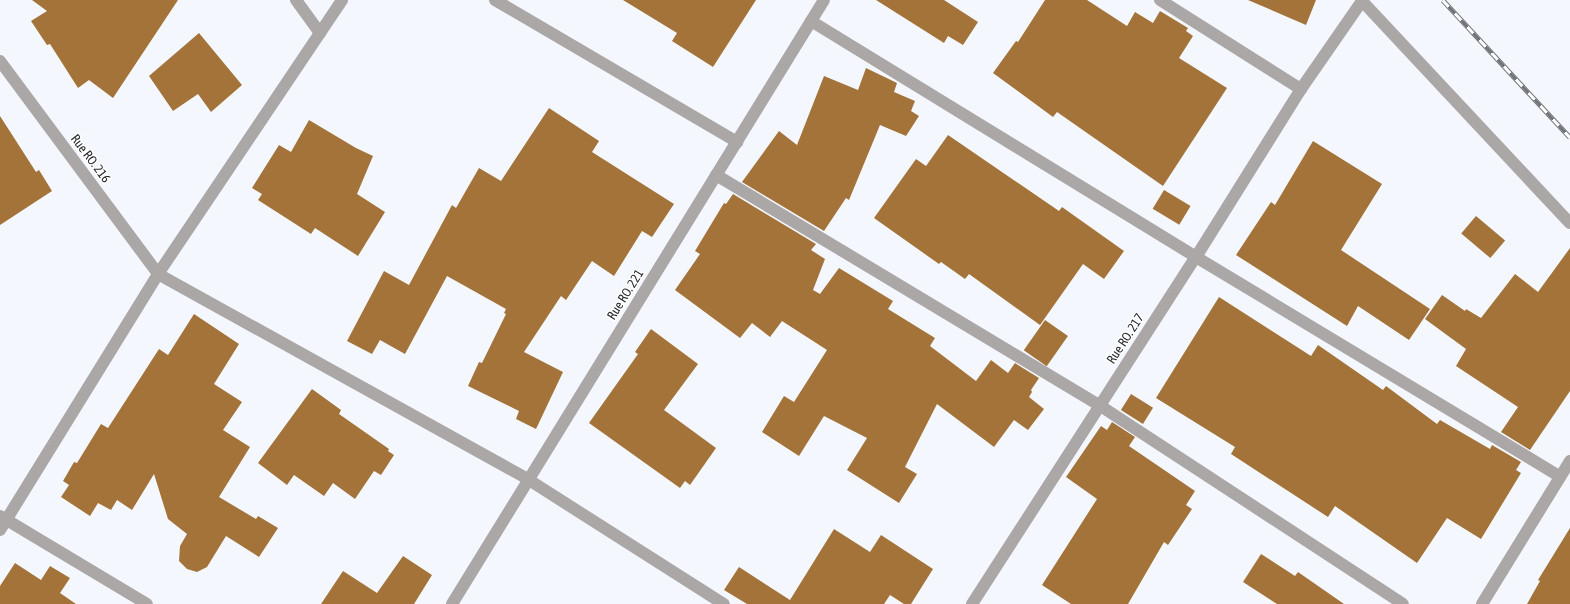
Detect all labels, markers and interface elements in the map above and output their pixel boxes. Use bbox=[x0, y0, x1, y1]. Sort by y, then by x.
street label: Rue RO. 216 bbox=[67, 132, 113, 186]
street label: Rue RO. 221 bbox=[604, 267, 648, 323]
street label: Rue RO. 217 bbox=[1104, 311, 1148, 367]

